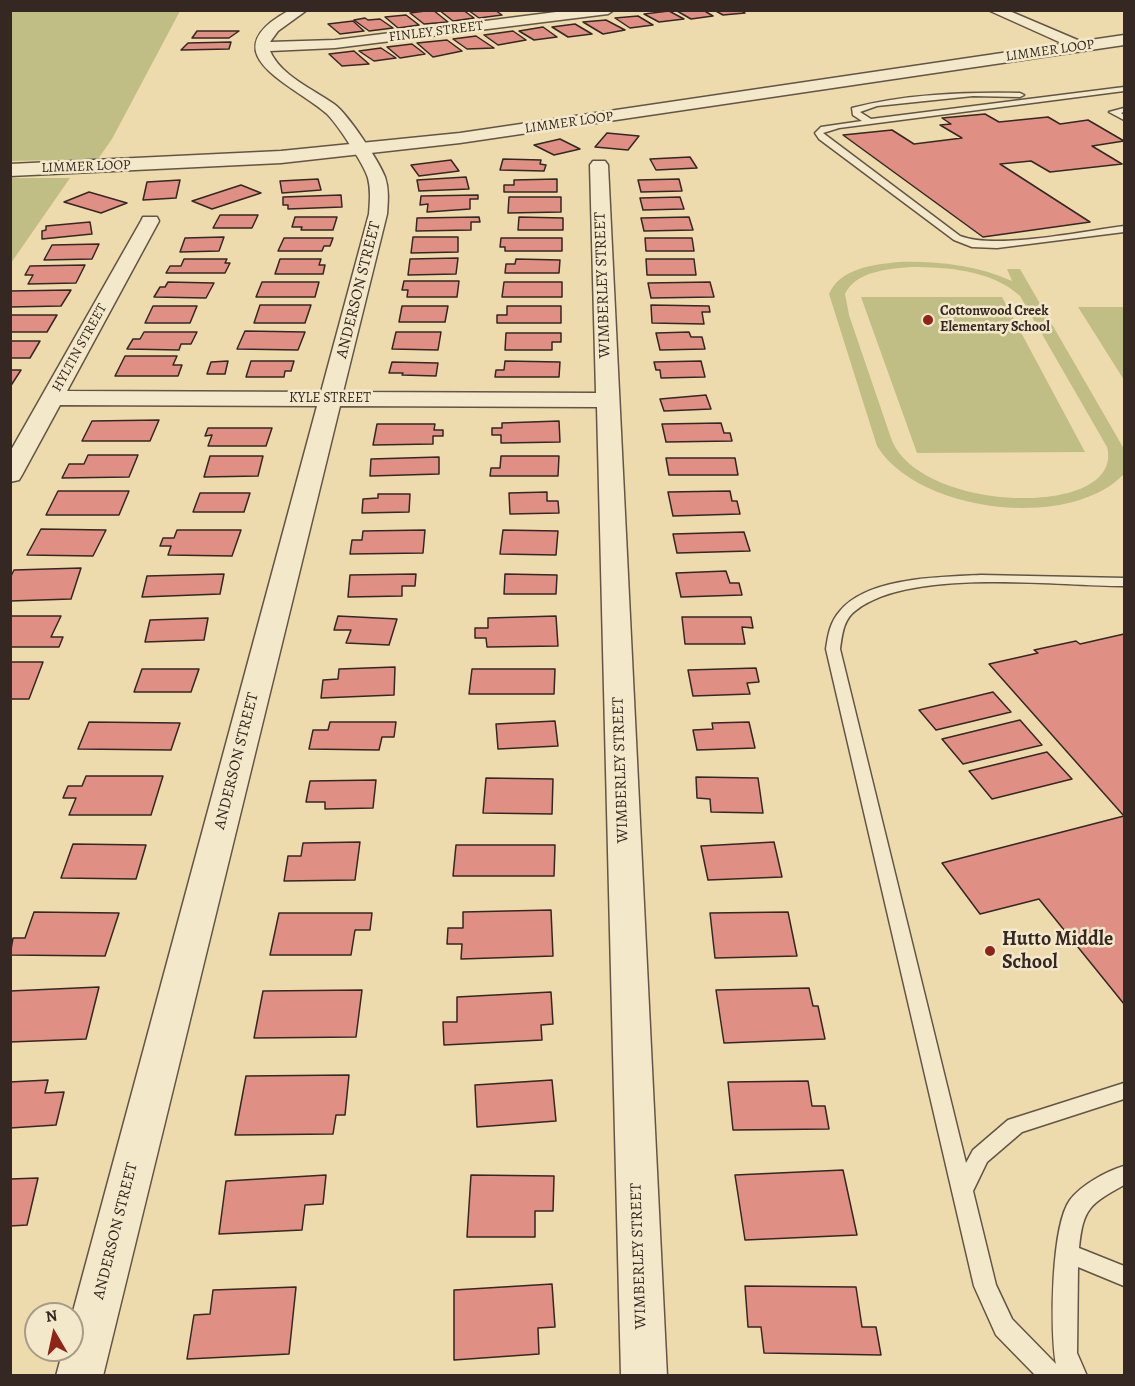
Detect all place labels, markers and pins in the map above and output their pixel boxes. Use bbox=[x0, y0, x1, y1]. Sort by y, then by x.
place label: Cottonwood Creek Elementary School bbox=[940, 304, 1050, 336]
marker: Cottonwood Creek Elementary School bbox=[921, 313, 935, 327]
place label: Hutto Middle School bbox=[1002, 928, 1113, 975]
marker: Hutto Middle School bbox=[983, 944, 997, 958]

